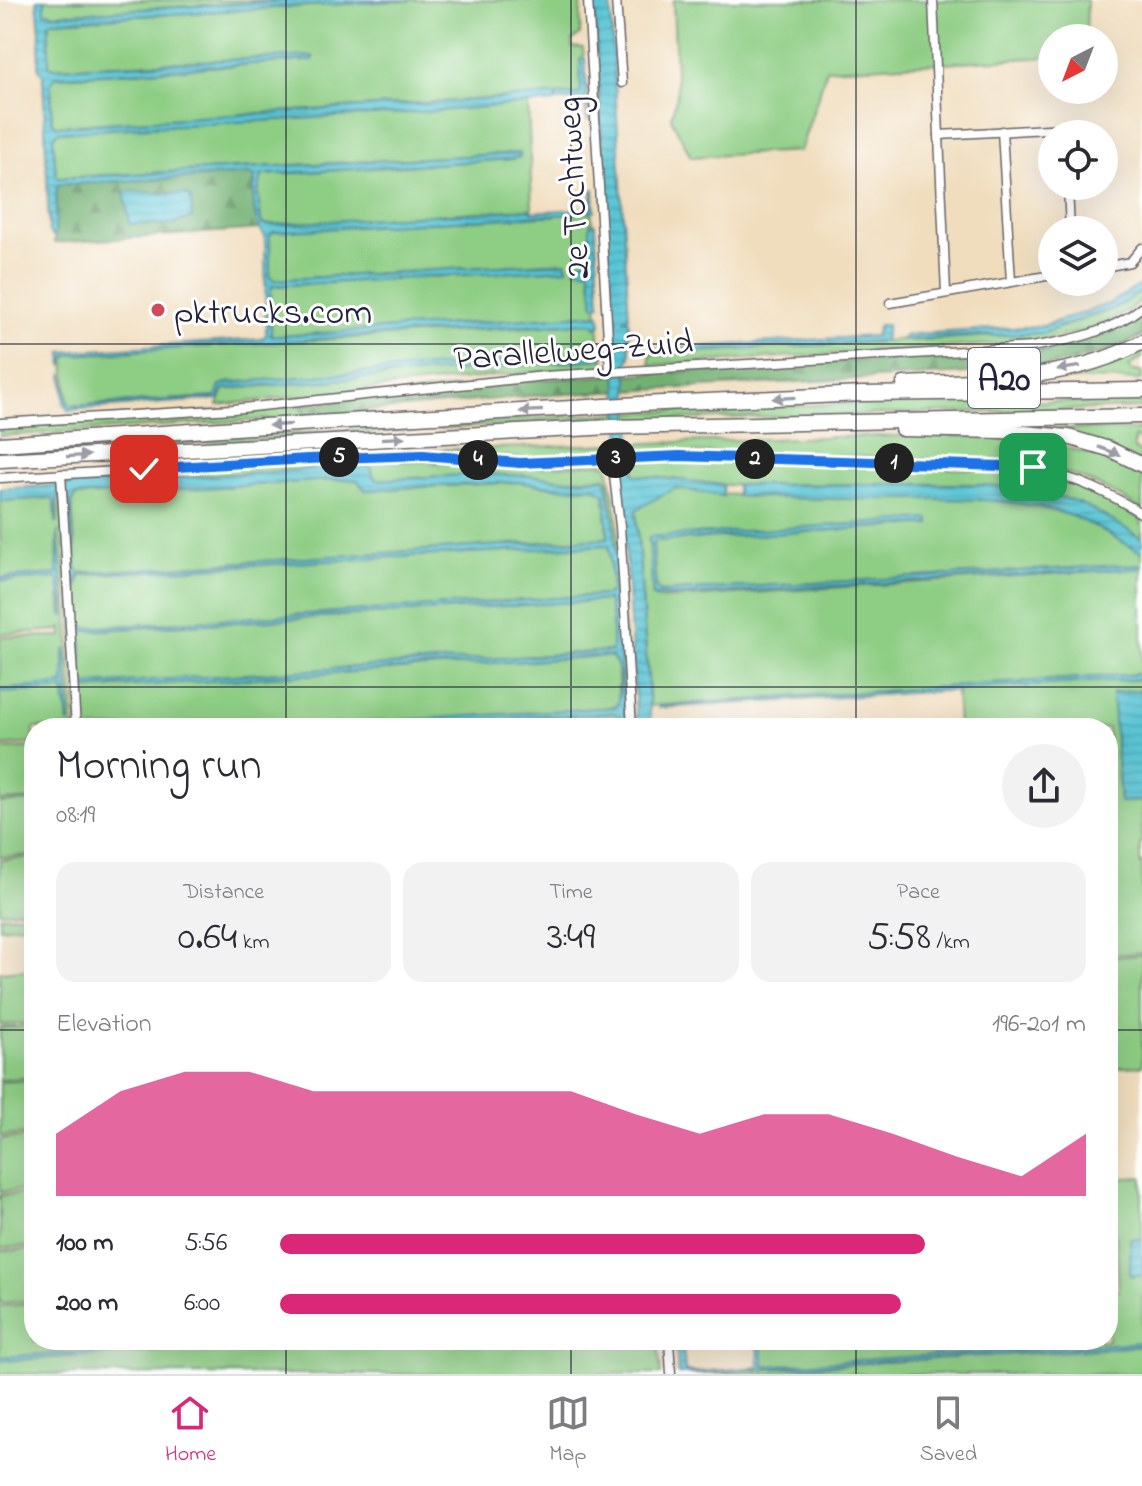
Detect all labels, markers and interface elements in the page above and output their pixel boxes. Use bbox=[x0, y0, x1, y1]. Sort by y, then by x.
north arrow bbox=[1038, 24, 1118, 104]
map controls bbox=[1038, 24, 1118, 296]
street label: 2e Tochtweg bbox=[544, 95, 607, 280]
button: locate bbox=[1038, 120, 1118, 200]
button: layers bbox=[1038, 216, 1118, 296]
place label: pktrucks.com bbox=[174, 288, 372, 341]
marker: pktrucks.com bbox=[149, 301, 167, 319]
street label: Parallelweg-Zuid bbox=[452, 318, 695, 387]
road number: A20 bbox=[968, 348, 1040, 408]
one-way arrow bbox=[1056, 362, 1081, 375]
one-way arrow bbox=[771, 391, 796, 404]
one-way arrow bbox=[518, 404, 543, 417]
one-way arrow bbox=[267, 419, 292, 432]
one-way arrow bbox=[381, 431, 406, 444]
pin bbox=[999, 433, 1067, 501]
pin bbox=[110, 435, 178, 503]
pin: 5 bbox=[319, 437, 359, 477]
pin: 3 bbox=[596, 438, 636, 478]
pin: 2 bbox=[735, 439, 775, 479]
pin: 4 bbox=[458, 440, 498, 480]
text: 5 bbox=[333, 441, 345, 473]
text: 3 bbox=[611, 442, 621, 474]
text: 2 bbox=[750, 443, 760, 475]
pin: 1 bbox=[874, 443, 914, 483]
text: 4 bbox=[473, 444, 483, 476]
icon: arrive bbox=[1011, 445, 1055, 489]
one-way arrow bbox=[1097, 445, 1121, 458]
icon: check bbox=[122, 447, 166, 491]
text: 1 bbox=[891, 447, 898, 479]
one-way arrow bbox=[66, 449, 91, 462]
text: Morning run bbox=[56, 735, 262, 799]
button: share bbox=[1002, 744, 1086, 828]
text: 08:19 bbox=[56, 797, 95, 835]
text: Distance bbox=[183, 877, 264, 909]
text: Time bbox=[549, 877, 593, 909]
text: Pace bbox=[897, 877, 940, 909]
text: 0.64 bbox=[178, 909, 237, 968]
text: 3:49 bbox=[547, 909, 595, 968]
text: 5:58 bbox=[867, 909, 931, 968]
text: km bbox=[237, 927, 270, 959]
text: /km bbox=[931, 927, 970, 959]
text: Elevation bbox=[56, 1006, 152, 1044]
text: 196–201 m bbox=[992, 1006, 1086, 1044]
text: 100 m bbox=[56, 1225, 113, 1263]
text: 5:56 bbox=[184, 1225, 227, 1263]
text: 200 m bbox=[56, 1285, 118, 1323]
text: 6:00 bbox=[184, 1285, 220, 1323]
tab: Home bbox=[165, 1391, 216, 1471]
tab: Map bbox=[546, 1391, 590, 1471]
tab: Saved bbox=[920, 1391, 977, 1471]

